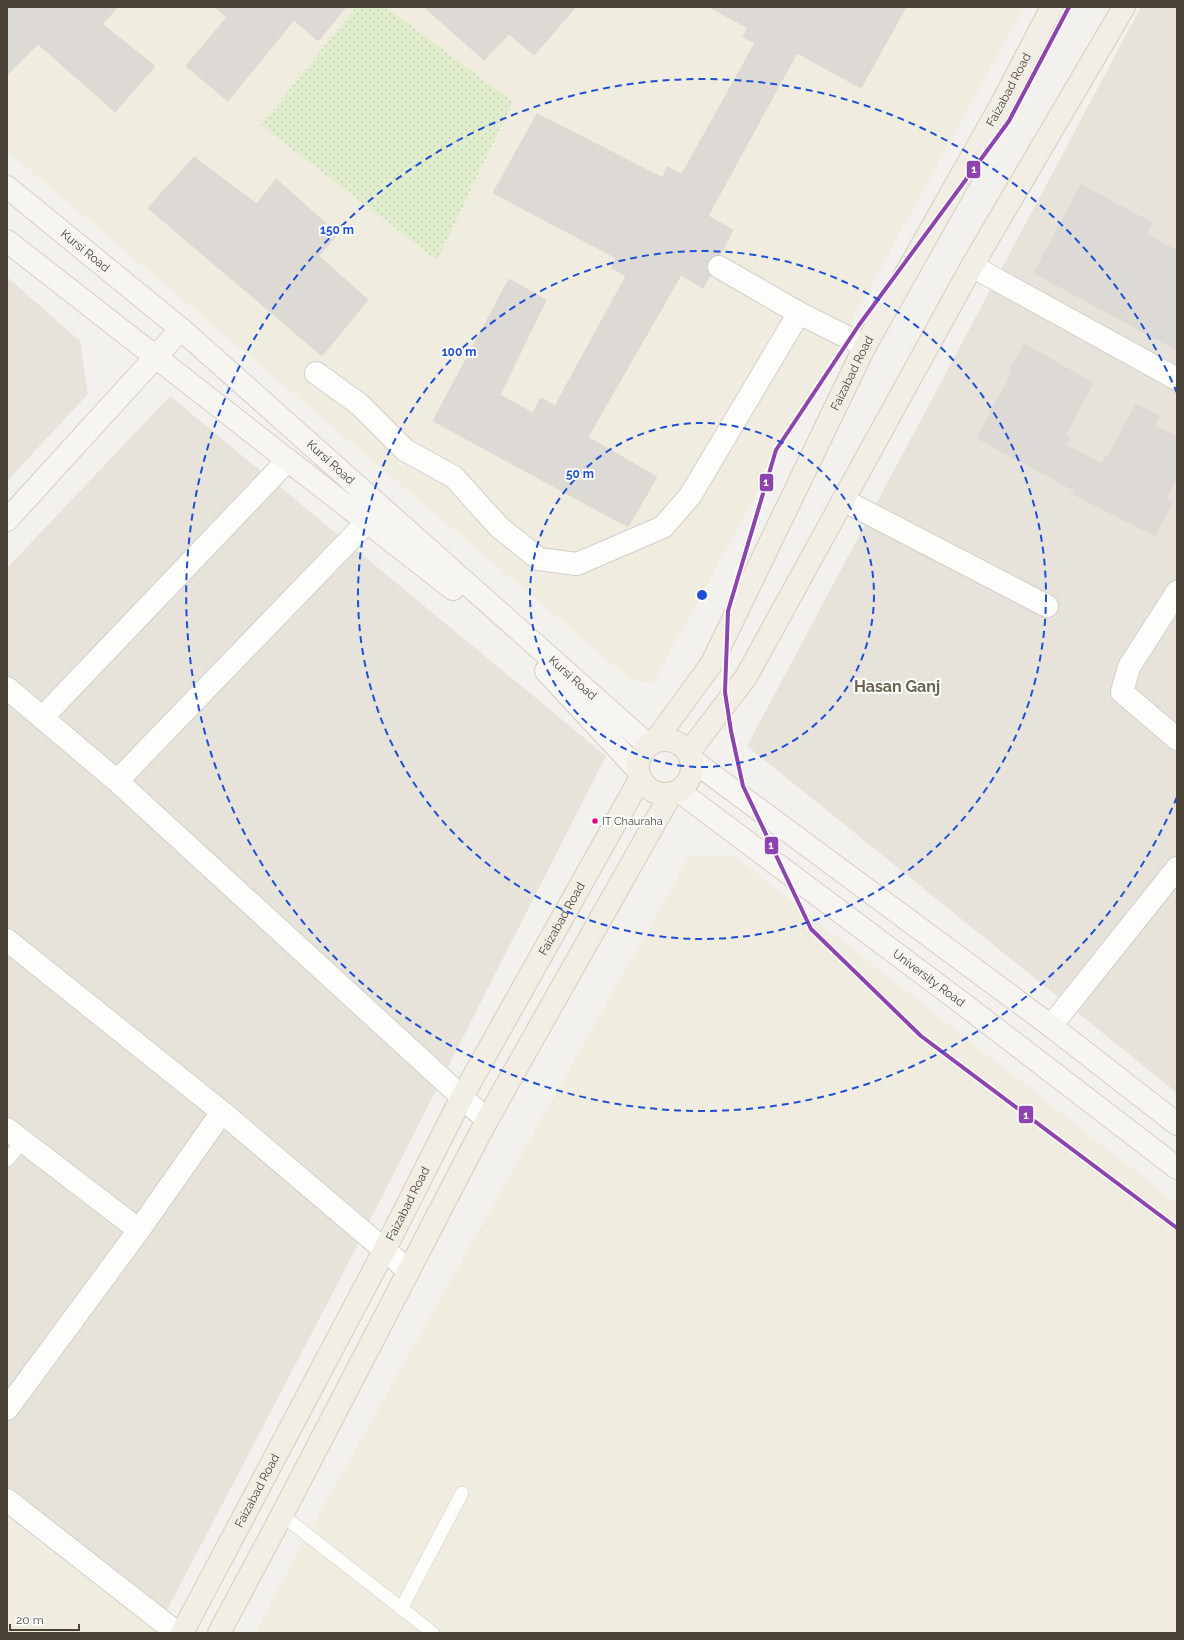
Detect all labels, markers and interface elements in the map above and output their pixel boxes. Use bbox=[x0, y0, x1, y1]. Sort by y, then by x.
street label: Faizabad Road bbox=[983, 51, 1034, 129]
line badge: 1 bbox=[966, 160, 981, 179]
text: 1 bbox=[971, 163, 977, 176]
text: 150 m bbox=[320, 223, 354, 237]
street label: Kursi Road bbox=[58, 227, 113, 275]
street label: Faizabad Road bbox=[828, 334, 876, 413]
text: 100 m bbox=[442, 345, 476, 359]
street label: Kursi Road bbox=[304, 437, 357, 487]
text: 50 m bbox=[566, 467, 594, 481]
line badge: 1 bbox=[759, 473, 774, 492]
text: 1 bbox=[763, 476, 769, 489]
centre of rings bbox=[695, 588, 709, 602]
street label: Kursi Road bbox=[546, 653, 599, 703]
district label: Hasan Ganj bbox=[854, 677, 940, 696]
place label: IT Chauraha bbox=[602, 815, 663, 828]
marker: IT Chauraha bbox=[590, 816, 600, 826]
line badge: 1 bbox=[764, 836, 779, 855]
text: 1 bbox=[768, 839, 774, 852]
street label: Faizabad Road bbox=[536, 880, 588, 958]
street label: University Road bbox=[890, 947, 968, 1010]
line badge: 1 bbox=[1018, 1105, 1034, 1124]
text: 1 bbox=[1023, 1109, 1029, 1122]
street label: Faizabad Road bbox=[383, 1164, 432, 1243]
street label: Faizabad Road bbox=[232, 1452, 282, 1530]
scale bar bbox=[10, 1606, 79, 1632]
text: 20 m bbox=[16, 1613, 44, 1627]

